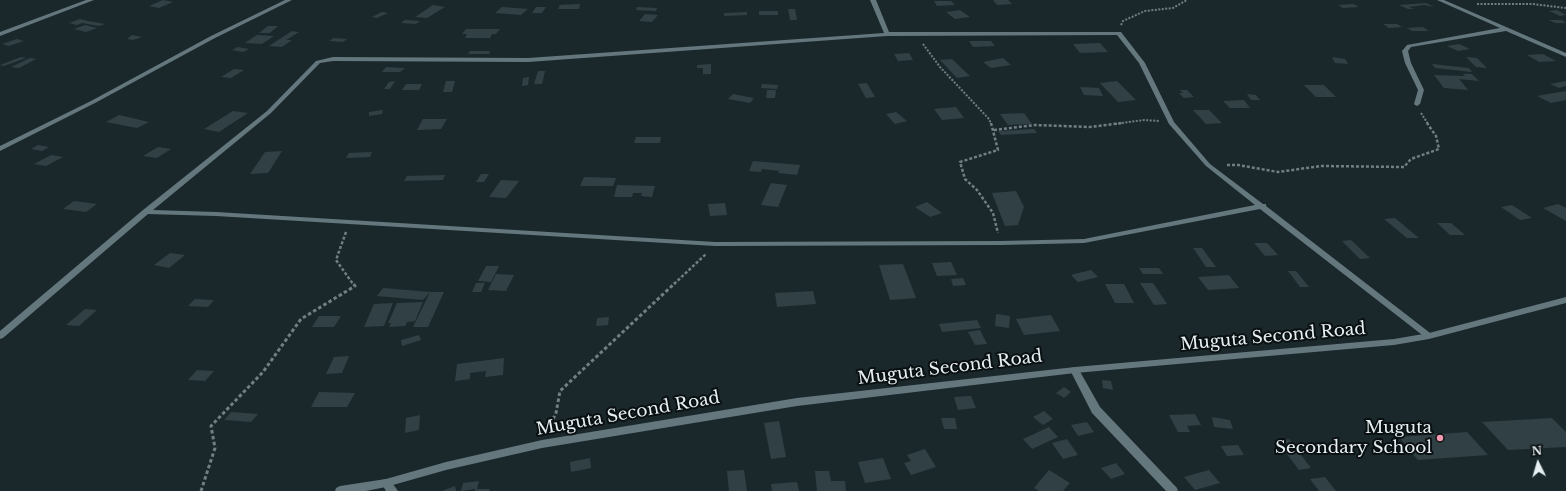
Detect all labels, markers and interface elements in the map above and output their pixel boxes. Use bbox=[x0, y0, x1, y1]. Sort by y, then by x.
street label: Muguta Second Road bbox=[1179, 319, 1367, 355]
street label: Muguta Second Road bbox=[856, 347, 1044, 389]
street label: Muguta Second Road bbox=[535, 388, 721, 440]
place label: Muguta Secondary School bbox=[1275, 418, 1432, 458]
marker: Muguta Secondary School bbox=[1435, 433, 1445, 443]
north arrow bbox=[1518, 443, 1558, 483]
text: N bbox=[1531, 444, 1543, 458]

